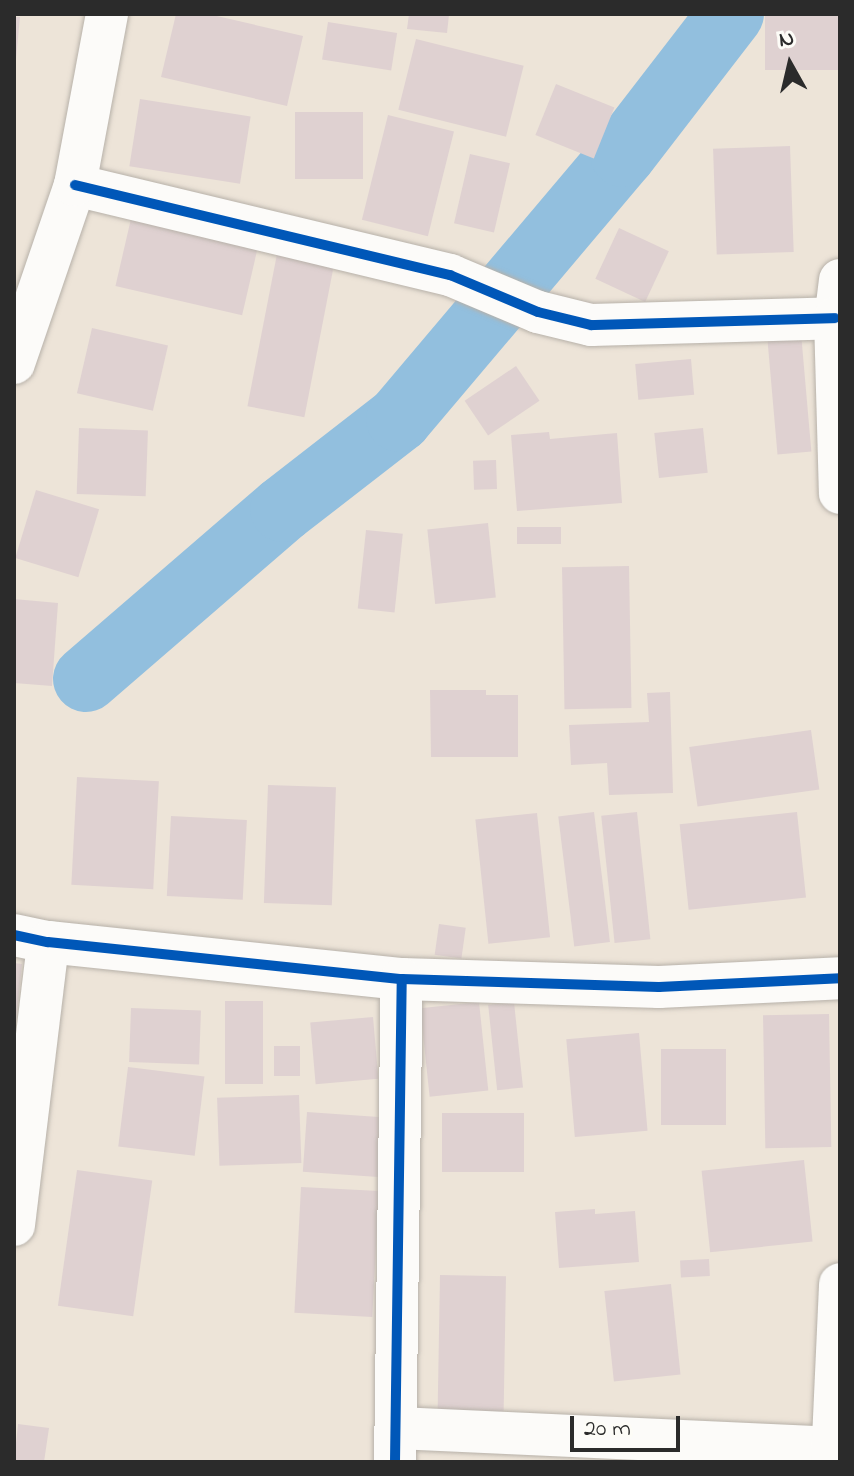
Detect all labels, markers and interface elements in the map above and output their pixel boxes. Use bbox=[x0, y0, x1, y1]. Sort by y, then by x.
text: N bbox=[777, 23, 796, 57]
north arrow bbox=[750, 24, 830, 104]
scale bar bbox=[574, 1400, 684, 1450]
text: 20 m bbox=[584, 1412, 631, 1447]

